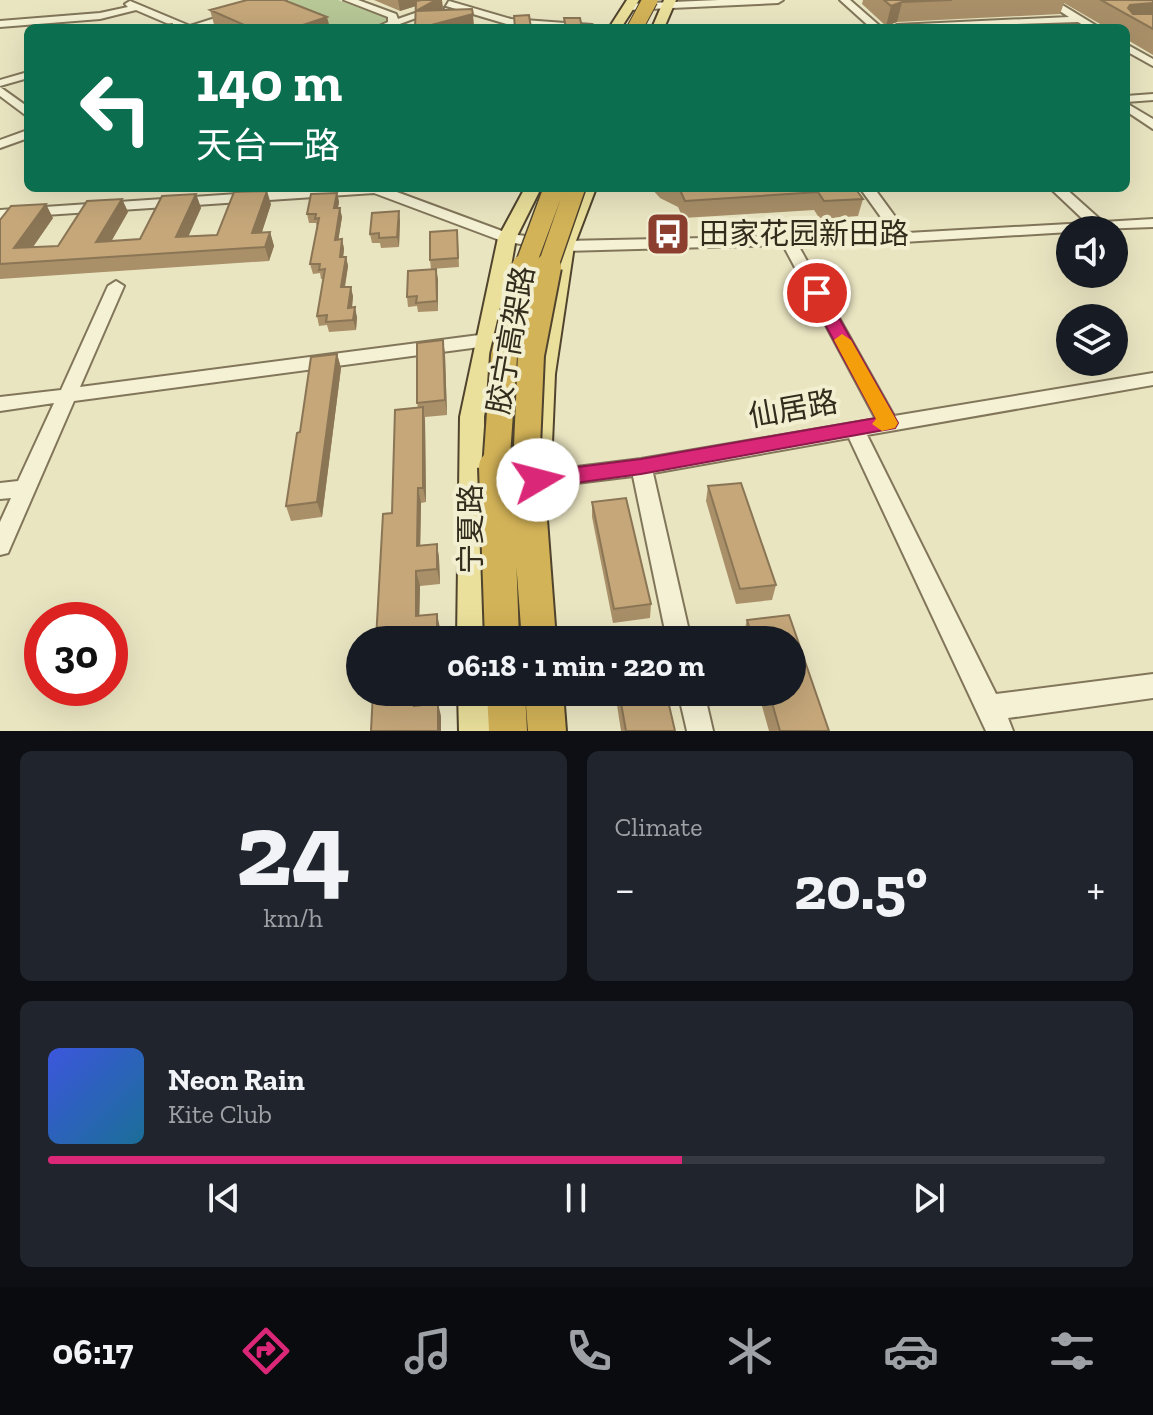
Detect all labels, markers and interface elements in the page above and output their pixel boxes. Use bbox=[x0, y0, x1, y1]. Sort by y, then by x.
text: 140 m bbox=[196, 48, 342, 115]
icon: left bbox=[64, 56, 168, 160]
text: 天台一路 bbox=[196, 124, 340, 167]
bus stop icon: 田家花园新田路 bbox=[644, 210, 692, 258]
place label: 田家花园新田路 bbox=[699, 216, 909, 252]
map controls bbox=[1056, 216, 1128, 376]
button: sound bbox=[1056, 216, 1128, 288]
pin bbox=[783, 259, 851, 327]
street label: 胶宁高架路 bbox=[480, 263, 542, 417]
icon: arrive bbox=[795, 271, 839, 315]
button: layers bbox=[1056, 304, 1128, 376]
street label: 仙居路 bbox=[746, 383, 840, 435]
position arrow bbox=[496, 438, 580, 522]
street label: 宁夏路 bbox=[453, 484, 489, 574]
speed limit sign: 30 bbox=[24, 602, 128, 706]
text: 06:18 · 1 min · 220 m bbox=[447, 648, 705, 684]
text: 24 bbox=[236, 787, 351, 912]
text: Climate bbox=[615, 811, 702, 843]
text: 20.5° bbox=[794, 852, 928, 924]
text: − bbox=[615, 862, 635, 915]
text: + bbox=[1086, 862, 1105, 915]
text: km/h bbox=[264, 902, 323, 934]
text: Neon Rain bbox=[168, 1062, 305, 1098]
text: Kite Club bbox=[168, 1098, 272, 1130]
icon: previous bbox=[202, 1176, 246, 1220]
icon: pause bbox=[554, 1176, 598, 1220]
icon: next bbox=[907, 1176, 951, 1220]
icon: directions bbox=[238, 1323, 294, 1379]
icon: music bbox=[400, 1323, 456, 1379]
icon: phone bbox=[561, 1323, 617, 1379]
icon: climate bbox=[722, 1323, 778, 1379]
icon: car bbox=[883, 1323, 939, 1379]
icon: filters bbox=[1044, 1323, 1100, 1379]
text: 06:17 bbox=[53, 1330, 133, 1373]

